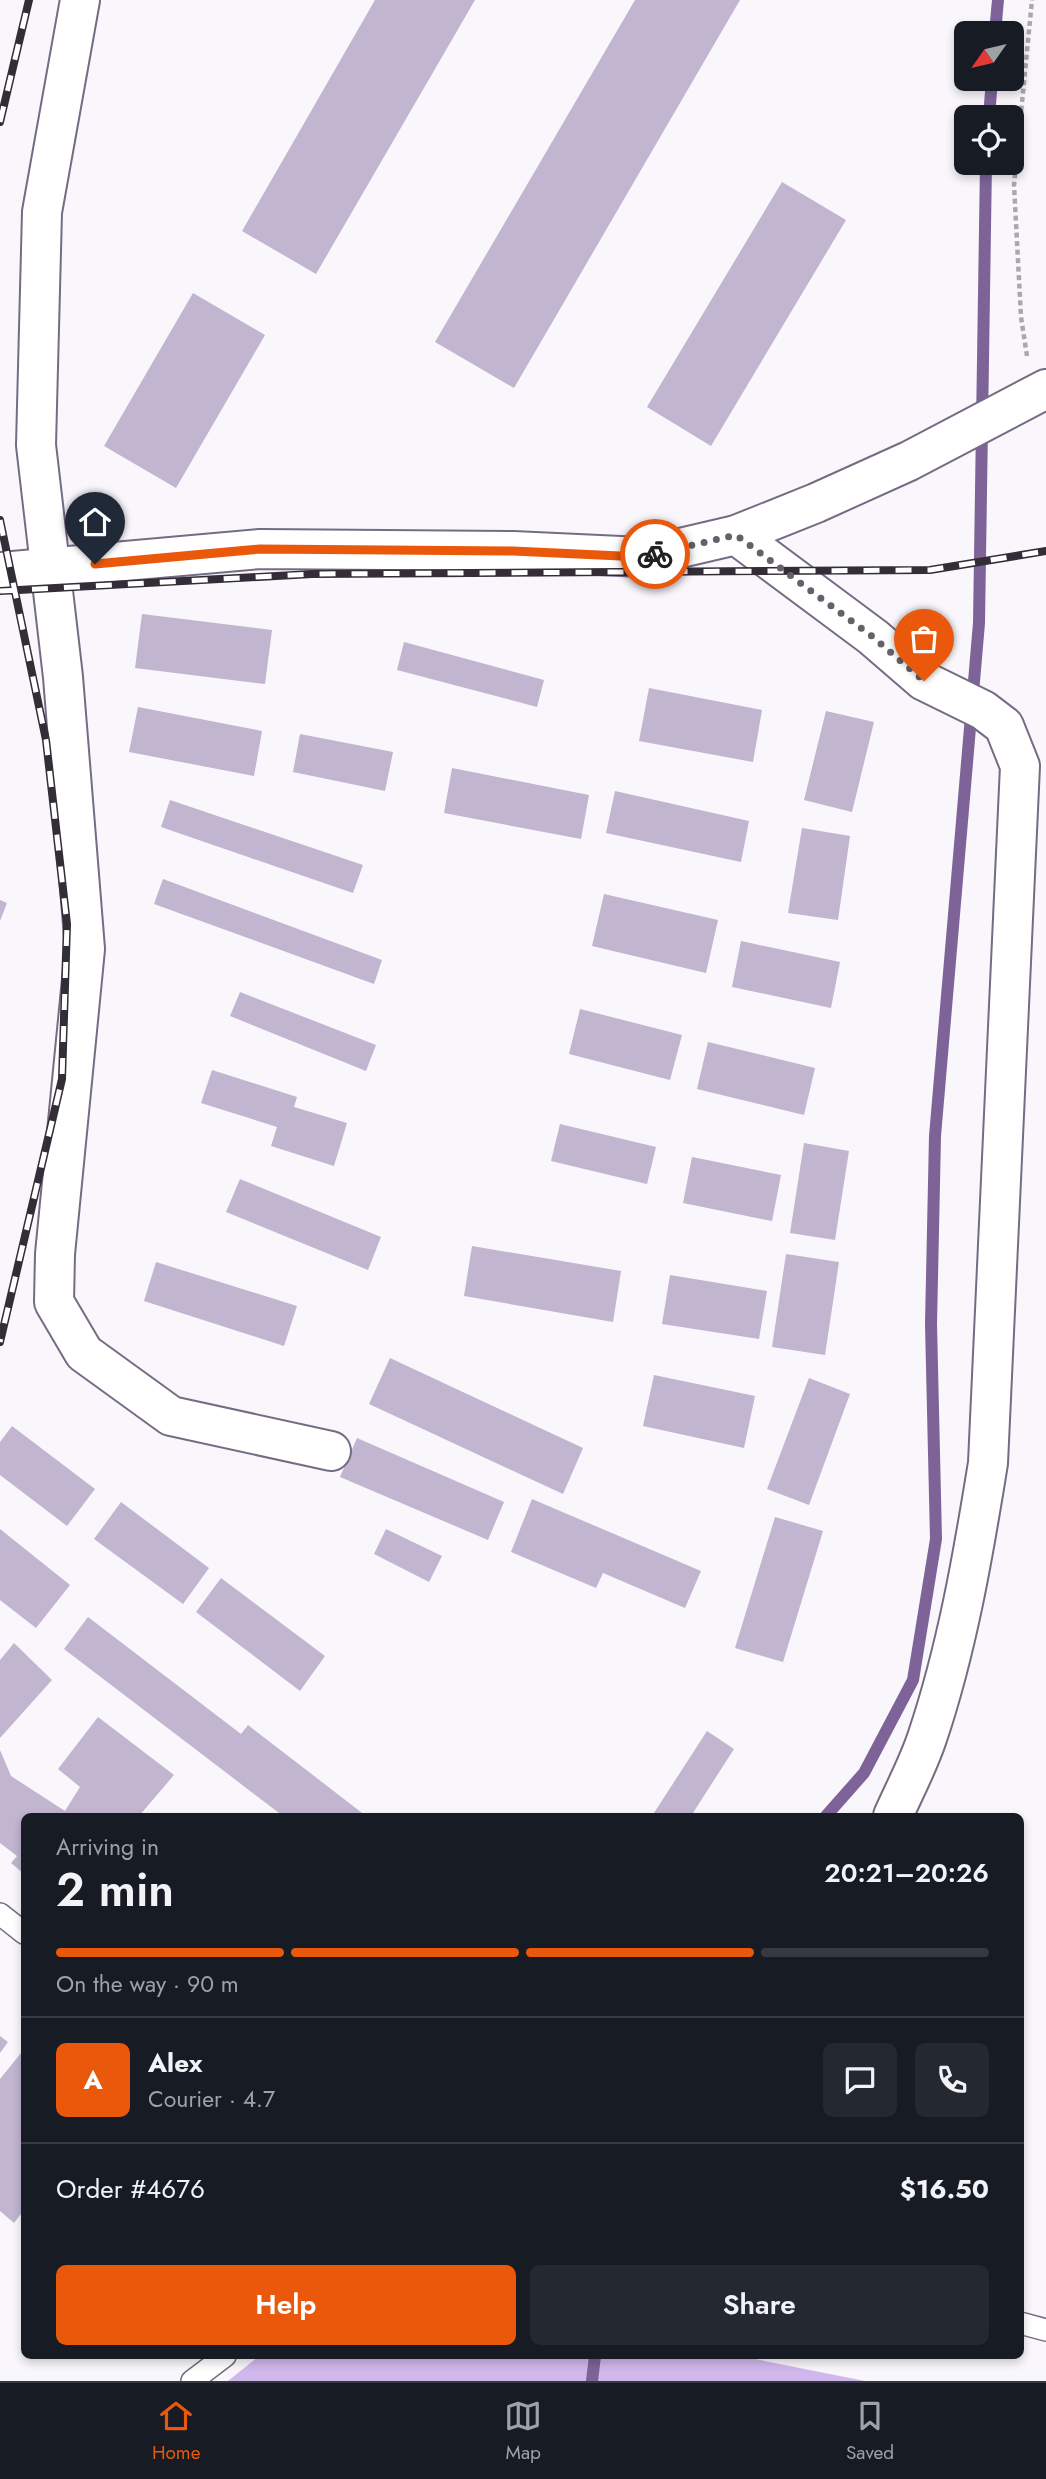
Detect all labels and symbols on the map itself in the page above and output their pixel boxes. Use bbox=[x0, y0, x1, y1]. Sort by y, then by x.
north arrow bbox=[954, 21, 1024, 91]
pin bbox=[65, 492, 125, 564]
courier bbox=[620, 519, 690, 589]
pin bbox=[894, 609, 954, 681]

